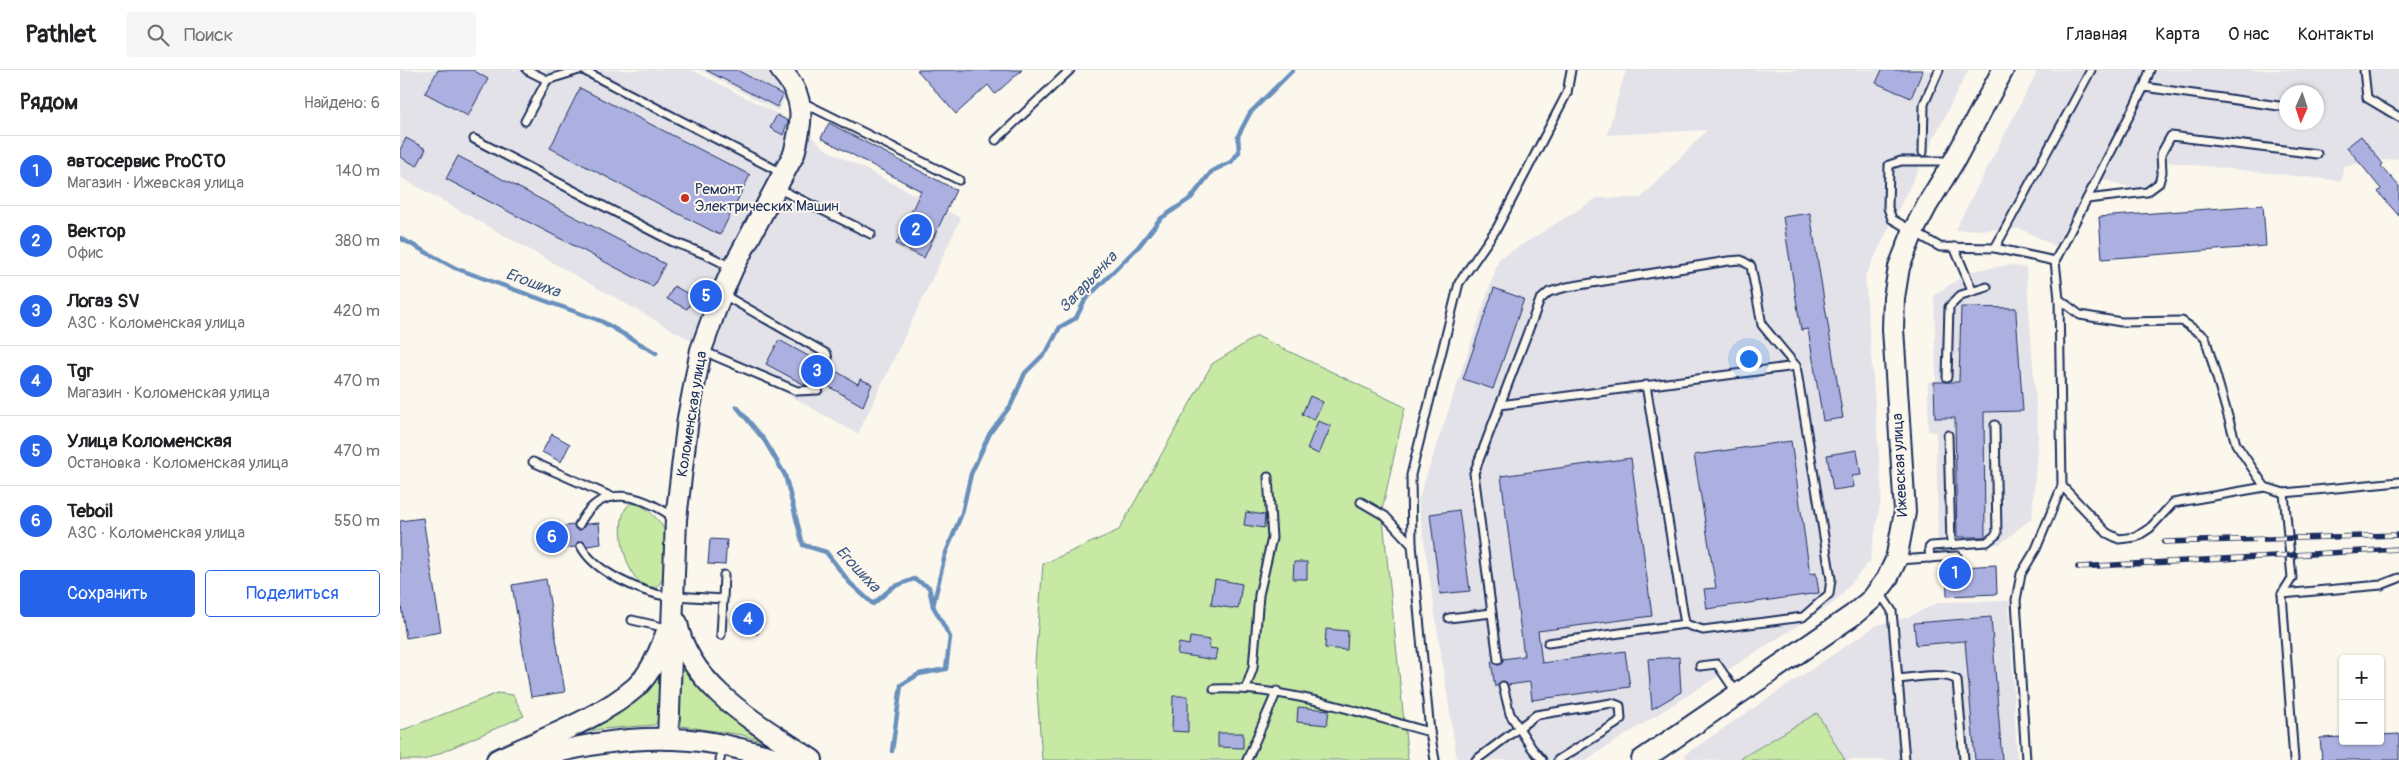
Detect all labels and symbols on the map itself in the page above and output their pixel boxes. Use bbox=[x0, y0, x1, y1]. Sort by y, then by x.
north arrow bbox=[2279, 85, 2324, 130]
place label: Ремонт Электрических Машин bbox=[695, 180, 839, 216]
marker: Ремонт Электрических Машин bbox=[679, 192, 691, 204]
pin: 2 bbox=[900, 211, 932, 249]
water label: Загарьенка bbox=[1055, 246, 1122, 317]
water label: Егошиха bbox=[503, 264, 564, 303]
pin: 5 bbox=[690, 277, 722, 315]
your location bbox=[1736, 346, 1762, 372]
street label: Коломенская улица bbox=[673, 350, 711, 478]
pin: 3 bbox=[801, 352, 833, 390]
street label: Ижевская улица bbox=[1888, 413, 1912, 517]
pin: 6 bbox=[536, 518, 568, 556]
water label: Егошиха bbox=[831, 542, 886, 598]
pin: 1 bbox=[1939, 554, 1971, 592]
pin: 4 bbox=[732, 600, 764, 638]

